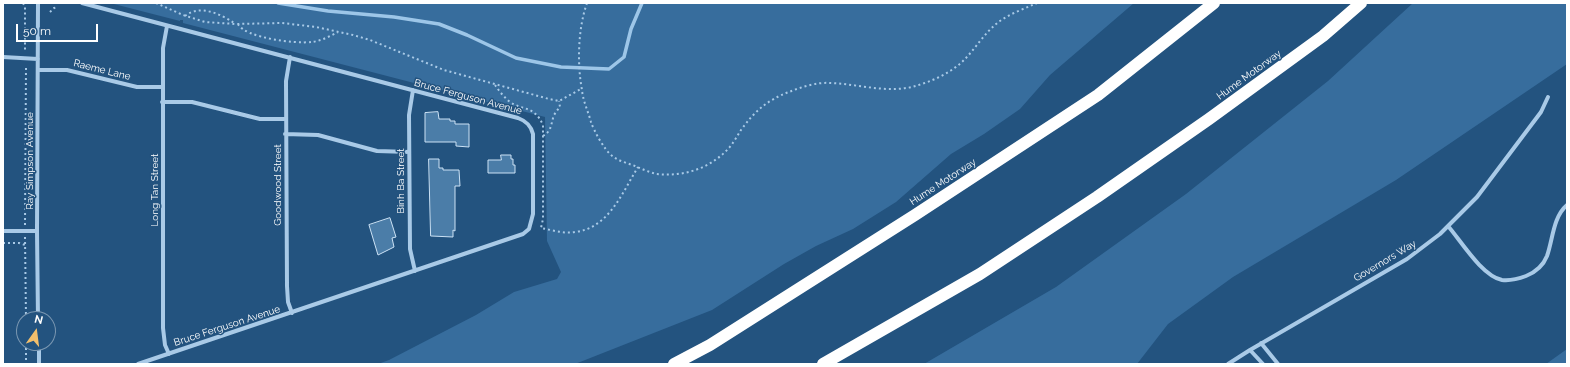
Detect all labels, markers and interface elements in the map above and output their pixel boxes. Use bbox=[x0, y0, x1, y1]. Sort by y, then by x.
scale bar bbox=[18, 16, 100, 42]
text: 50 m bbox=[23, 24, 51, 38]
street label: Hume Motorway bbox=[1214, 48, 1284, 102]
street label: Raeme Lane bbox=[72, 57, 132, 83]
street label: Bruce Ferguson Avenue bbox=[413, 77, 523, 117]
street label: Ray Simpson Avenue bbox=[24, 112, 36, 210]
street label: Goodwood Street bbox=[272, 144, 284, 226]
street label: Binh Ba Street bbox=[395, 148, 407, 214]
street label: Long Tan Street bbox=[149, 154, 161, 226]
street label: Hume Motorway bbox=[907, 156, 979, 208]
street label: Governors Way bbox=[1352, 238, 1418, 284]
street label: Bruce Ferguson Avenue bbox=[172, 303, 282, 349]
north arrow bbox=[16, 311, 56, 351]
text: N bbox=[33, 313, 44, 327]

